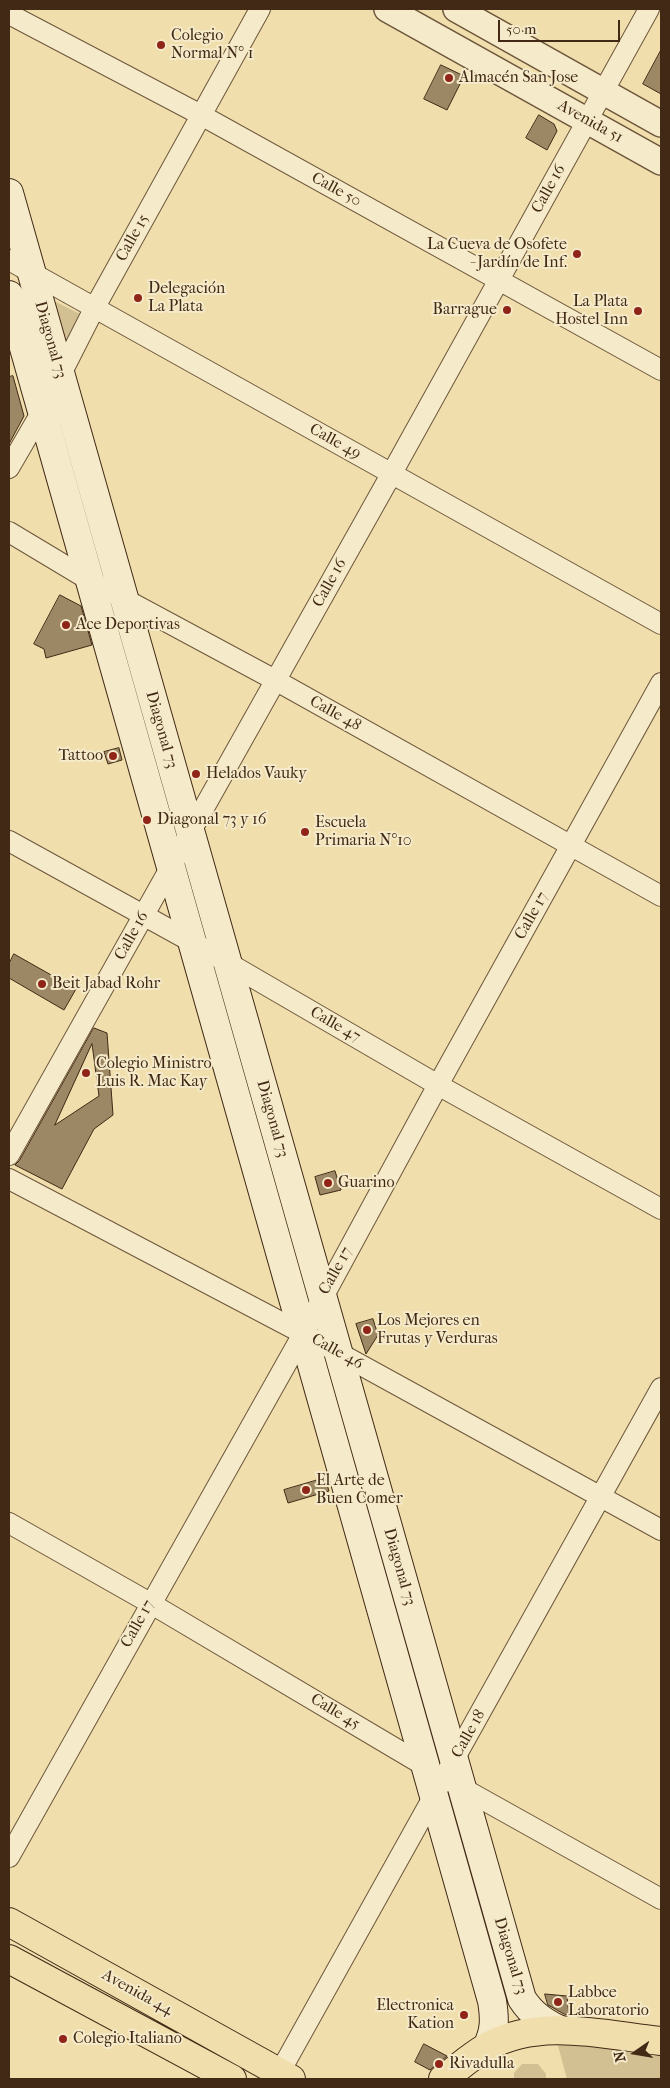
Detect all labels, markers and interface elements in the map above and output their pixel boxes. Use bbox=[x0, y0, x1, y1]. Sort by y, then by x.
scale bar bbox=[500, 10, 622, 42]
text: 50 m bbox=[506, 20, 536, 38]
place label: Colegio Normal N° 1 bbox=[171, 26, 253, 64]
marker: Colegio Normal N° 1 bbox=[155, 39, 167, 51]
place label: Almacén San Jose bbox=[459, 68, 578, 88]
marker: Almacén San Jose bbox=[443, 72, 455, 84]
street label: Avenida 51 bbox=[554, 96, 626, 148]
street label: Calle 16 bbox=[528, 161, 570, 217]
street label: Calle 50 bbox=[308, 169, 364, 211]
street label: Calle 15 bbox=[112, 211, 154, 265]
place label: La Cueva de Osofete - Jardín de Inf. bbox=[427, 235, 567, 273]
marker: La Cueva de Osofete - Jardín de Inf. bbox=[571, 248, 583, 260]
place label: Delegación La Plata bbox=[148, 279, 225, 317]
marker: Delegación La Plata bbox=[132, 292, 144, 304]
place label: La Plata Hostel Inn bbox=[555, 292, 628, 330]
street label: Diagonal 73 bbox=[30, 299, 70, 381]
place label: Barrague bbox=[432, 300, 497, 320]
marker: Barrague bbox=[501, 304, 513, 316]
marker: La Plata Hostel Inn bbox=[632, 305, 644, 317]
street label: Calle 49 bbox=[306, 420, 364, 464]
street label: Calle 16 bbox=[309, 555, 351, 611]
place label: Ace Deportivas bbox=[76, 615, 180, 635]
marker: Ace Deportivas bbox=[60, 619, 72, 631]
street label: Diagonal 73 bbox=[141, 689, 181, 771]
street label: Calle 48 bbox=[306, 692, 364, 736]
place label: Tattoo bbox=[59, 746, 103, 766]
marker: Tattoo bbox=[107, 750, 119, 762]
place label: Helados Vauky bbox=[206, 764, 307, 784]
marker: Helados Vauky bbox=[190, 768, 202, 780]
place label: Diagonal 73 y 16 bbox=[157, 810, 266, 830]
place label: Escuela Primaria N°10 bbox=[315, 813, 412, 851]
marker: Diagonal 73 y 16 bbox=[141, 814, 153, 826]
marker: Escuela Primaria N°10 bbox=[299, 826, 311, 838]
street label: Calle 17 bbox=[511, 889, 553, 943]
street label: Calle 16 bbox=[111, 908, 153, 964]
place label: Beit Jabad Rohr bbox=[52, 974, 160, 994]
marker: Beit Jabad Rohr bbox=[36, 978, 48, 990]
street label: Calle 47 bbox=[306, 1003, 364, 1047]
place label: Colegio Ministro Luis R. Mac Kay bbox=[96, 1054, 212, 1092]
marker: Colegio Ministro Luis R. Mac Kay bbox=[80, 1067, 92, 1079]
street label: Diagonal 73 bbox=[252, 1078, 292, 1160]
place label: Guarino bbox=[338, 1173, 395, 1193]
marker: Guarino bbox=[322, 1177, 334, 1189]
street label: Calle 17 bbox=[315, 1244, 357, 1298]
place label: Los Mejores en Frutas y Verduras bbox=[377, 1311, 498, 1349]
marker: Los Mejores en Frutas y Verduras bbox=[361, 1324, 373, 1336]
street label: Calle 46 bbox=[308, 1330, 366, 1374]
place label: El Arte de Buen Comer bbox=[316, 1471, 403, 1509]
marker: El Arte de Buen Comer bbox=[300, 1484, 312, 1496]
street label: Diagonal 73 bbox=[379, 1526, 419, 1608]
street label: Calle 17 bbox=[117, 1597, 159, 1651]
street label: Calle 45 bbox=[307, 1690, 363, 1734]
street label: Calle 18 bbox=[448, 1707, 490, 1761]
street label: Diagonal 73 bbox=[489, 1915, 531, 1997]
street label: Avenida 44 bbox=[98, 1966, 176, 2020]
place label: Labbce Laboratorio bbox=[568, 1983, 649, 2021]
place label: Electronica Kation bbox=[376, 1996, 454, 2034]
marker: Labbce Laboratorio bbox=[552, 1996, 564, 2008]
marker: Electronica Kation bbox=[458, 2009, 470, 2021]
north arrow bbox=[610, 2028, 660, 2078]
place label: Colegio Italiano bbox=[73, 2029, 182, 2049]
marker: Colegio Italiano bbox=[57, 2033, 69, 2045]
text: N bbox=[610, 2049, 629, 2064]
place label: Rivadulla bbox=[449, 2054, 514, 2074]
marker: Rivadulla bbox=[433, 2058, 445, 2070]

